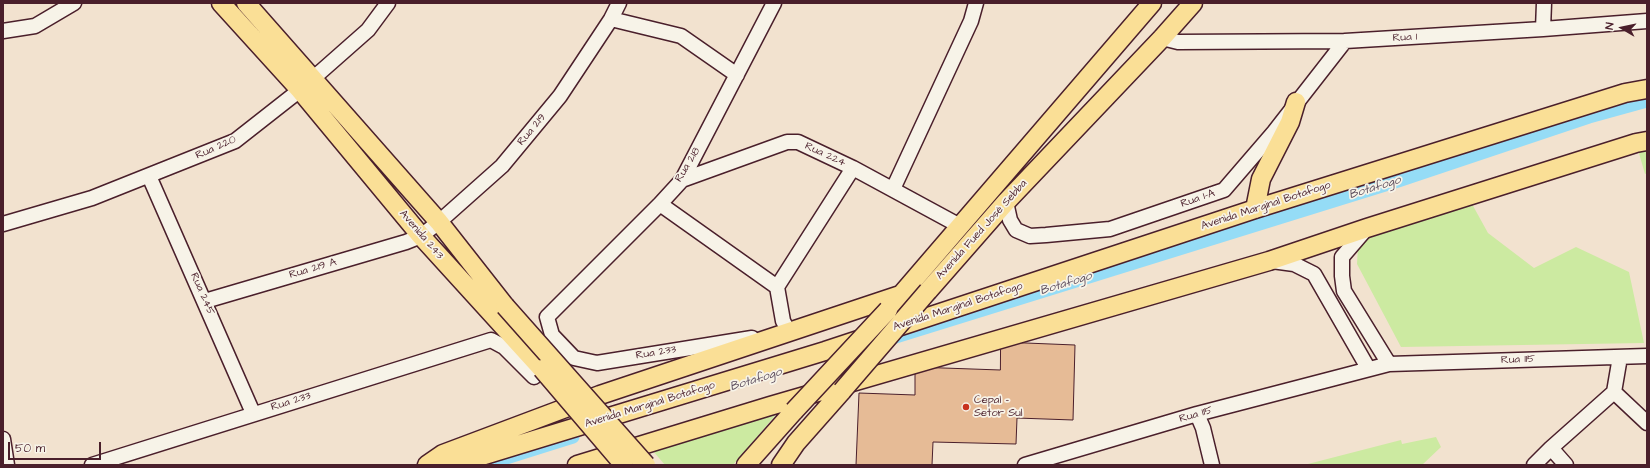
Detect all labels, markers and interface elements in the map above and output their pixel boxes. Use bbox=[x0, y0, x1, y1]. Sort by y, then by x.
north arrow bbox=[1602, 8, 1642, 48]
text: N bbox=[1602, 21, 1618, 31]
street label: Rua 1 bbox=[1392, 31, 1418, 45]
street label: Rua 219 bbox=[515, 111, 549, 149]
street label: Rua 220 bbox=[194, 133, 238, 163]
street label: Rua 224 bbox=[802, 140, 848, 170]
street label: Rua 218 bbox=[672, 145, 704, 185]
water label: Botafogo bbox=[1348, 173, 1402, 203]
street label: Avenida Fued José Sebba bbox=[934, 177, 1030, 283]
street label: Avenida Marginal Botafogo bbox=[1200, 179, 1332, 233]
street label: Rua 1-A bbox=[1179, 187, 1217, 211]
street label: Avenida 243 bbox=[396, 208, 446, 262]
street label: Rua 219 A bbox=[288, 256, 338, 282]
water label: Botafogo bbox=[1039, 269, 1093, 299]
street label: Rua 245 bbox=[187, 271, 217, 317]
street label: Avenida Marginal Botafogo bbox=[892, 280, 1024, 334]
street label: Rua 233 bbox=[635, 343, 677, 363]
street label: Rua 115 bbox=[1501, 353, 1535, 367]
water label: Botafogo bbox=[729, 365, 783, 395]
street label: Avenida Marginal Botafogo bbox=[583, 379, 717, 431]
street label: Rua 233 bbox=[270, 390, 312, 414]
place label: Cepal - Setor Sul bbox=[974, 394, 1023, 420]
marker: Cepal - Setor Sul bbox=[961, 402, 971, 412]
street label: Rua 115 bbox=[1178, 404, 1214, 426]
scale bar bbox=[10, 434, 103, 460]
text: 50 m bbox=[15, 440, 45, 457]

